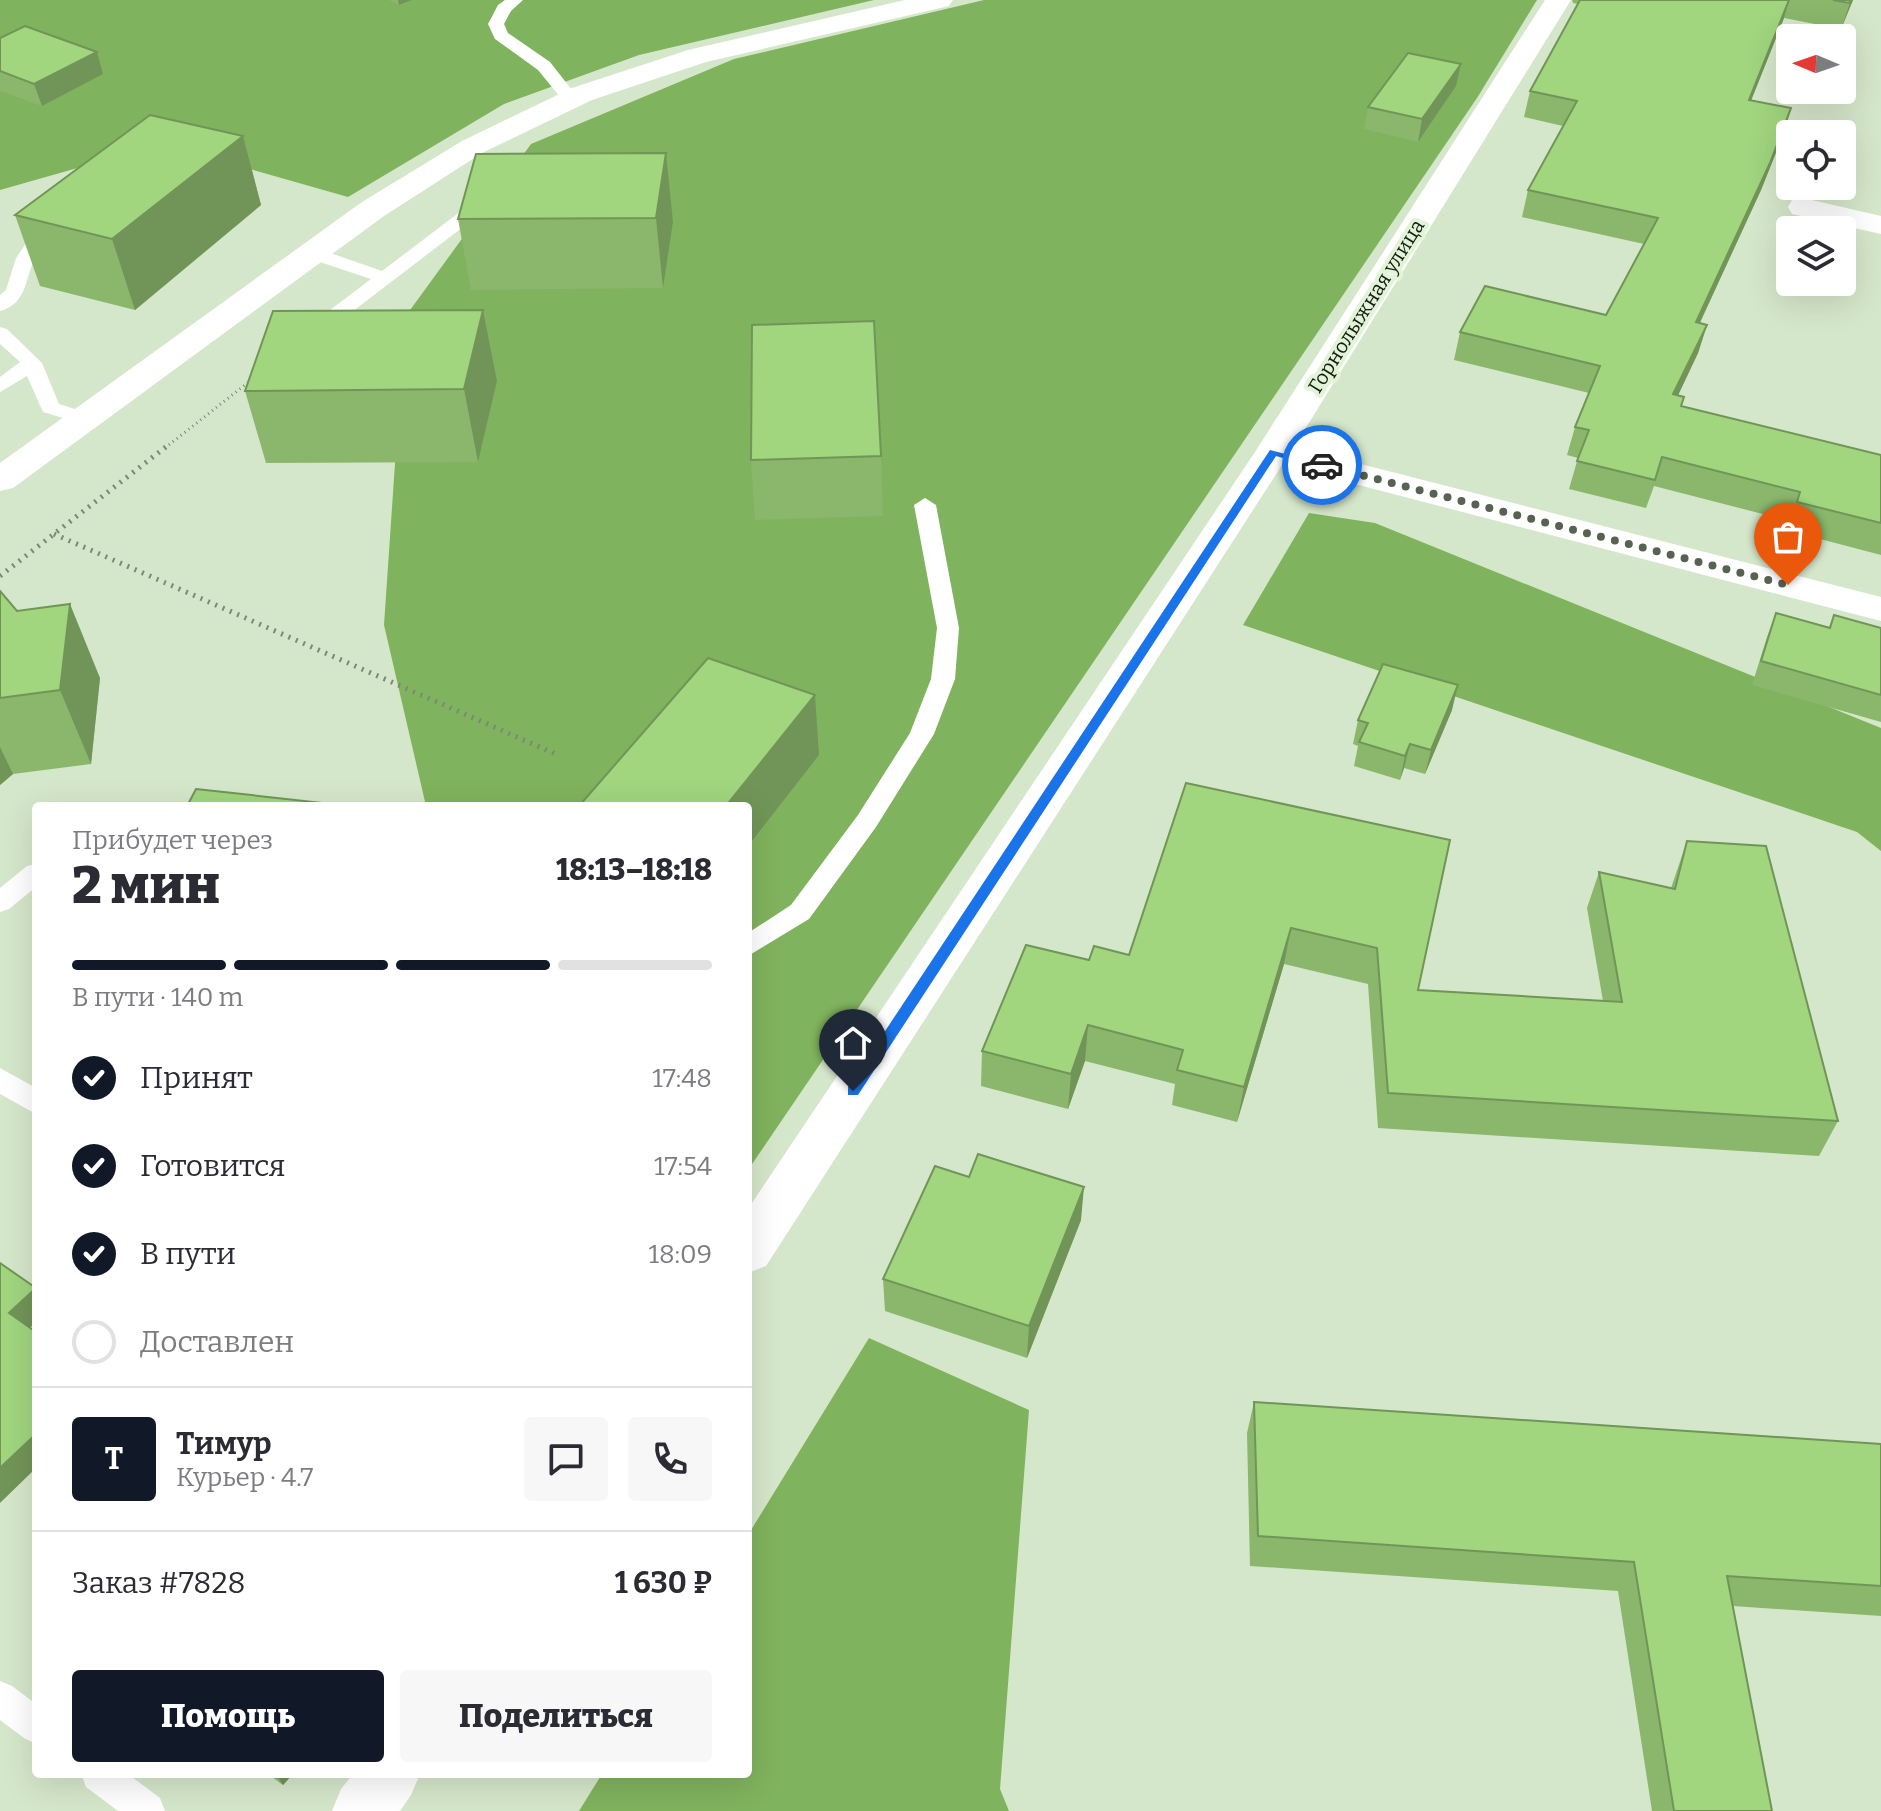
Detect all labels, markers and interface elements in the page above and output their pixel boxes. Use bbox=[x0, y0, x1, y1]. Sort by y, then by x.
north arrow bbox=[1776, 24, 1856, 104]
map controls bbox=[1776, 24, 1856, 296]
button: locate bbox=[1776, 120, 1856, 200]
street label: Горнолыжная улица bbox=[1303, 215, 1429, 397]
button: layers bbox=[1776, 216, 1856, 296]
courier bbox=[1282, 425, 1362, 505]
icon: car bbox=[1300, 443, 1344, 487]
pin bbox=[1754, 503, 1822, 585]
icon: bag bbox=[1766, 515, 1810, 559]
text: Прибудет через bbox=[72, 825, 273, 856]
text: 18:13–18:18 bbox=[556, 852, 712, 888]
text: 2 мин bbox=[72, 854, 220, 917]
text: В пути · 140 m bbox=[72, 982, 243, 1013]
pin bbox=[819, 1009, 887, 1091]
icon: home bbox=[831, 1021, 875, 1065]
icon: check bbox=[72, 1056, 116, 1100]
text: Принят bbox=[140, 1060, 253, 1096]
text: 17:48 bbox=[652, 1063, 712, 1094]
icon: check bbox=[72, 1144, 116, 1188]
text: Готовится bbox=[140, 1148, 285, 1184]
text: 17:54 bbox=[654, 1151, 712, 1182]
icon: check bbox=[72, 1232, 116, 1276]
text: В пути bbox=[140, 1236, 236, 1272]
text: 18:09 bbox=[648, 1239, 712, 1270]
text: Доставлен bbox=[140, 1324, 294, 1360]
button: chat bbox=[524, 1417, 608, 1501]
button: phone bbox=[628, 1417, 712, 1501]
text: Тимур bbox=[176, 1426, 271, 1462]
text: Т bbox=[105, 1441, 123, 1477]
text: Курьер · 4.7 bbox=[176, 1462, 313, 1493]
text: Заказ #7828 bbox=[72, 1565, 246, 1601]
text: 1 630 ₽ bbox=[615, 1565, 712, 1601]
button: Помощь bbox=[72, 1670, 384, 1762]
button: Поделиться bbox=[400, 1670, 712, 1762]

